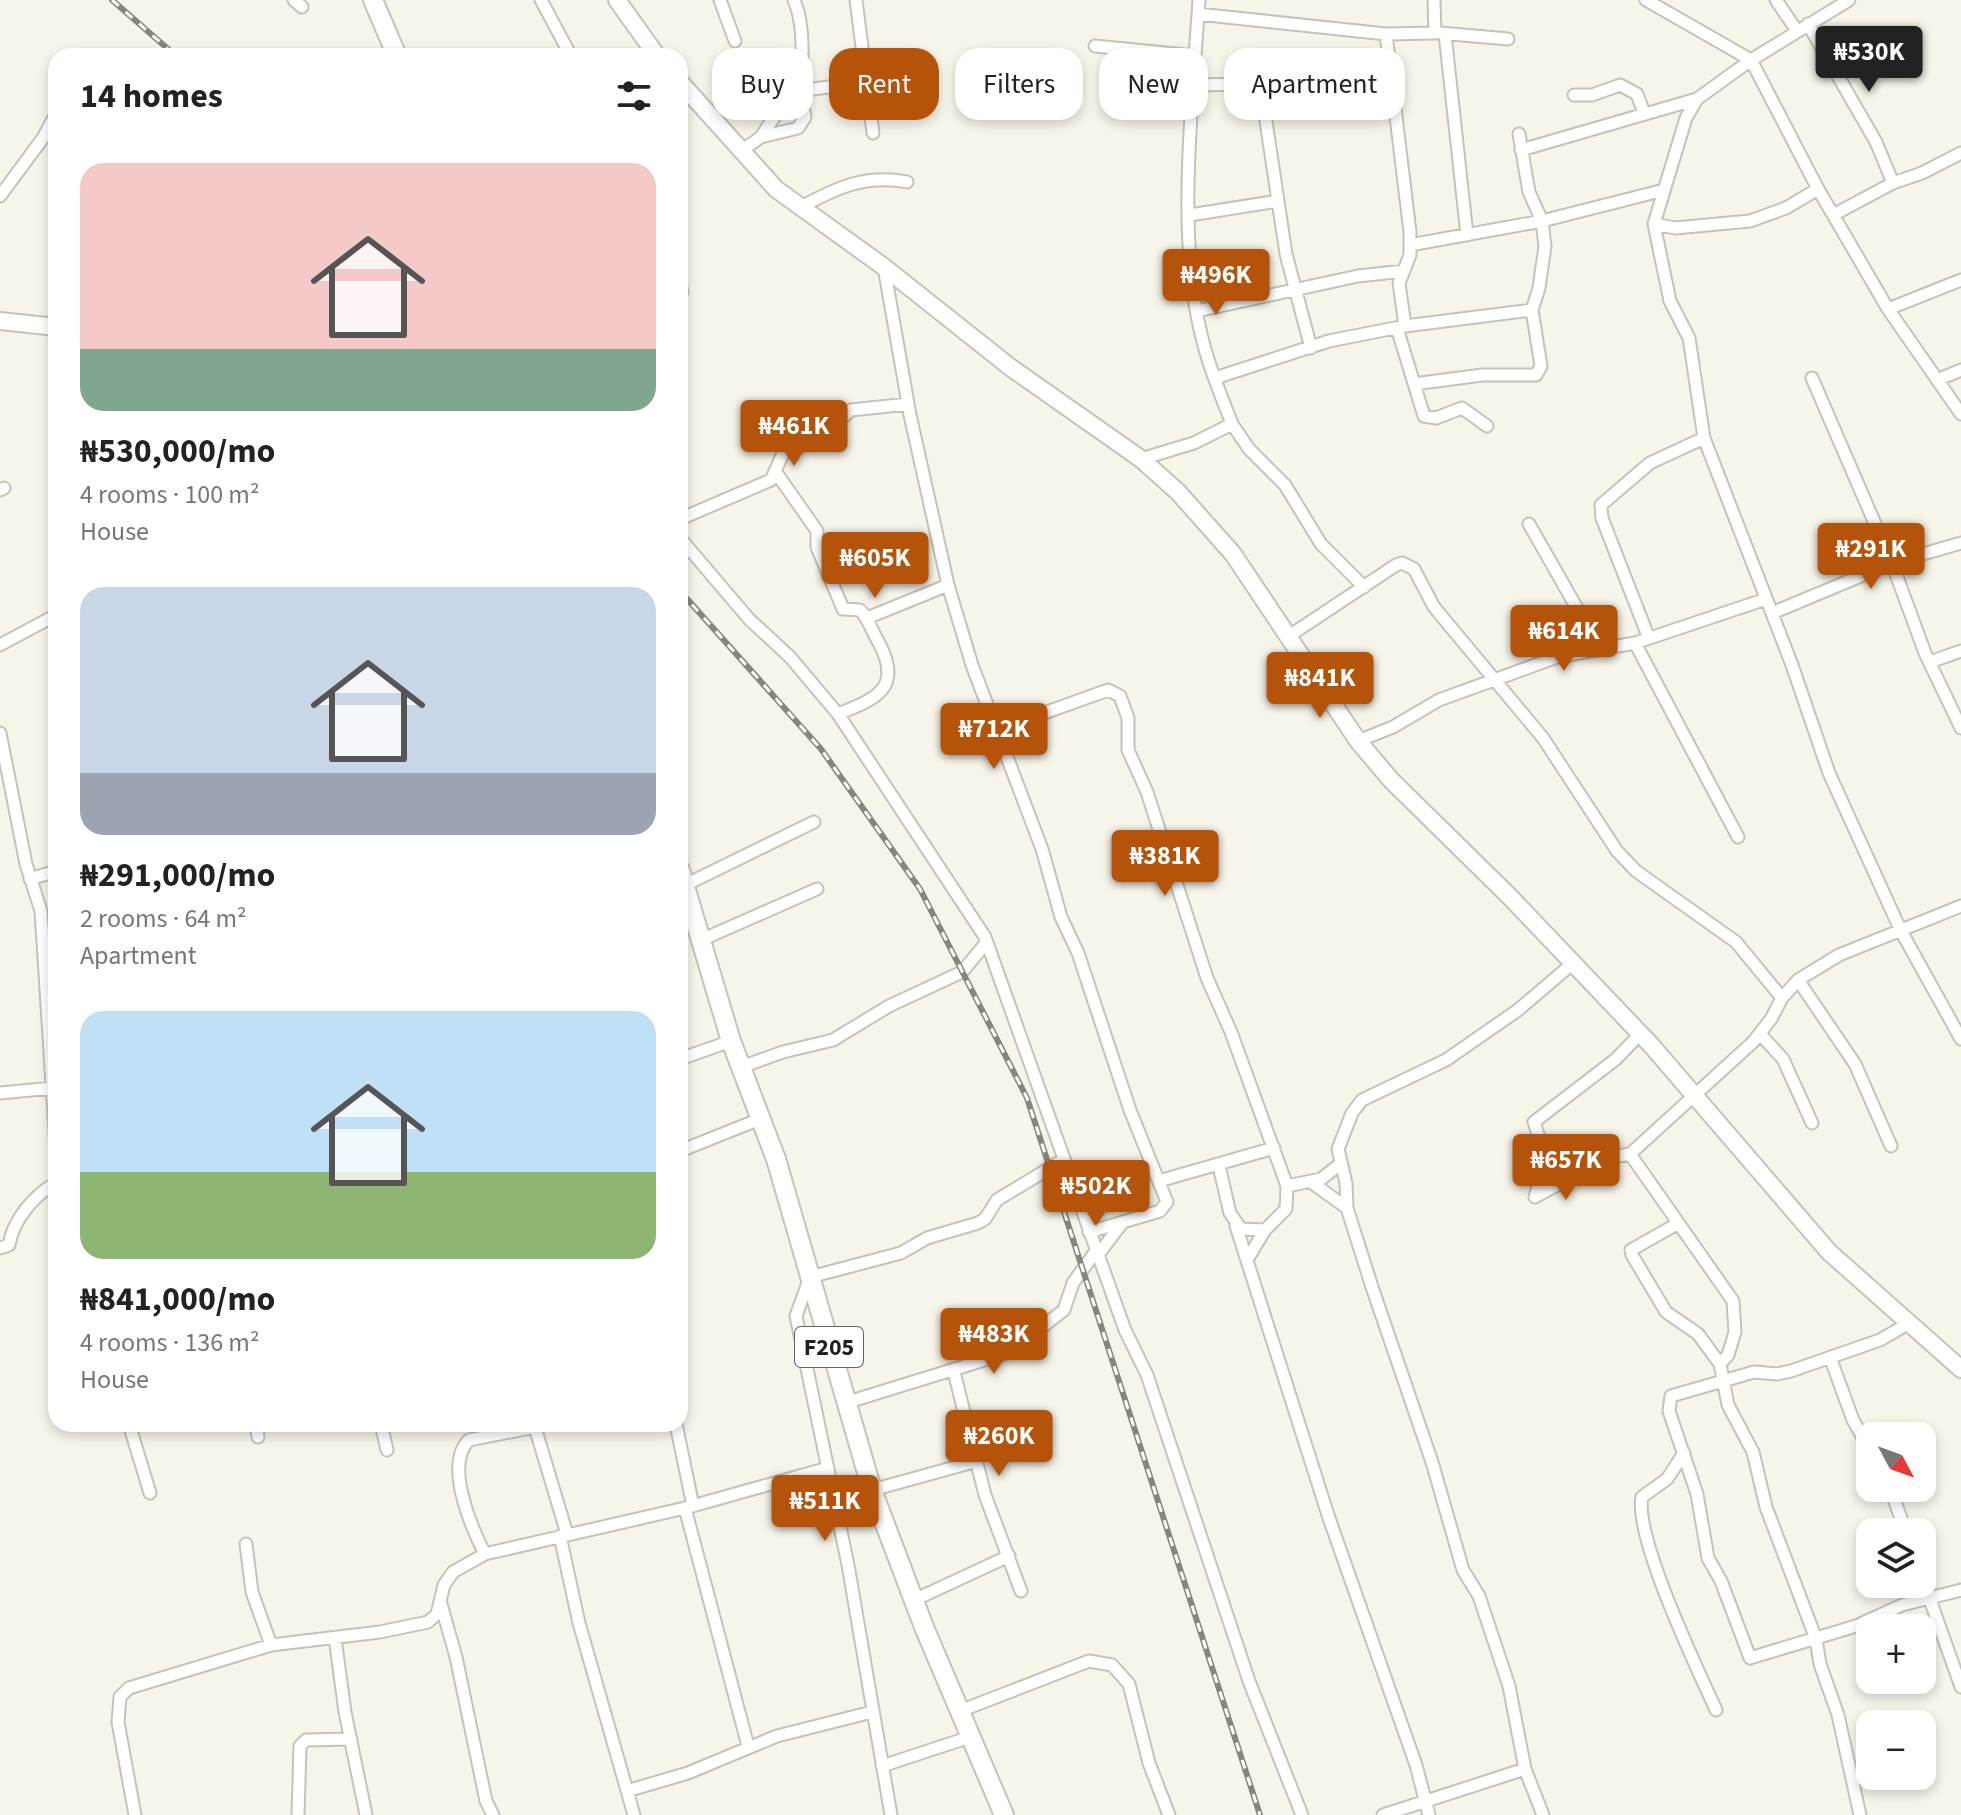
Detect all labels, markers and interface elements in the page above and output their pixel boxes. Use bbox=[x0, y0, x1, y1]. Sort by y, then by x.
pin: ₦530K bbox=[1813, 26, 1925, 94]
text: ₦530K bbox=[1834, 33, 1904, 70]
chip: Buy bbox=[712, 48, 813, 120]
chip: Rent bbox=[829, 48, 939, 120]
chip: Filters bbox=[955, 48, 1083, 120]
chip: New bbox=[1099, 48, 1208, 120]
chip: Apartment bbox=[1224, 48, 1405, 120]
text: 14 homes bbox=[80, 72, 223, 121]
icon: filters bbox=[612, 74, 656, 118]
icon: home bbox=[296, 215, 440, 359]
pin: ₦496K bbox=[1160, 249, 1272, 317]
text: ₦496K bbox=[1181, 256, 1251, 293]
pin: ₦461K bbox=[738, 400, 850, 468]
text: ₦461K bbox=[759, 407, 829, 444]
text: ₦530,000/mo bbox=[80, 427, 275, 476]
text: 4 rooms · 100 m² bbox=[80, 476, 259, 513]
text: House bbox=[80, 513, 149, 550]
pin: ₦291K bbox=[1815, 523, 1927, 591]
text: ₦291K bbox=[1836, 530, 1906, 567]
pin: ₦605K bbox=[819, 532, 931, 600]
text: ₦605K bbox=[840, 539, 910, 576]
pin: ₦614K bbox=[1508, 605, 1620, 673]
text: ₦614K bbox=[1529, 612, 1599, 649]
icon: home bbox=[296, 639, 440, 783]
pin: ₦841K bbox=[1264, 652, 1376, 720]
text: ₦841K bbox=[1285, 659, 1355, 696]
pin: ₦712K bbox=[938, 703, 1050, 771]
text: ₦712K bbox=[959, 710, 1029, 747]
pin: ₦381K bbox=[1109, 830, 1221, 898]
text: ₦381K bbox=[1130, 837, 1200, 874]
text: ₦291,000/mo bbox=[80, 851, 275, 900]
text: 2 rooms · 64 m² bbox=[80, 900, 247, 937]
text: Apartment bbox=[80, 937, 197, 974]
icon: home bbox=[296, 1063, 440, 1207]
pin: ₦657K bbox=[1510, 1134, 1622, 1202]
text: ₦657K bbox=[1531, 1141, 1601, 1178]
pin: ₦502K bbox=[1040, 1160, 1152, 1228]
text: ₦502K bbox=[1061, 1167, 1131, 1204]
text: ₦841,000/mo bbox=[80, 1275, 275, 1324]
pin: ₦483K bbox=[938, 1308, 1050, 1376]
text: ₦483K bbox=[959, 1315, 1029, 1352]
text: 4 rooms · 136 m² bbox=[80, 1324, 259, 1361]
road number: F205 bbox=[795, 1327, 863, 1367]
text: House bbox=[80, 1361, 149, 1398]
pin: ₦260K bbox=[943, 1410, 1055, 1478]
text: ₦260K bbox=[964, 1417, 1034, 1454]
north arrow bbox=[1856, 1422, 1936, 1502]
map controls bbox=[1856, 1422, 1936, 1790]
pin: ₦511K bbox=[769, 1475, 881, 1543]
text: ₦511K bbox=[790, 1482, 860, 1519]
button: layers bbox=[1856, 1518, 1936, 1598]
button: + bbox=[1856, 1614, 1936, 1694]
button: − bbox=[1856, 1710, 1936, 1790]

